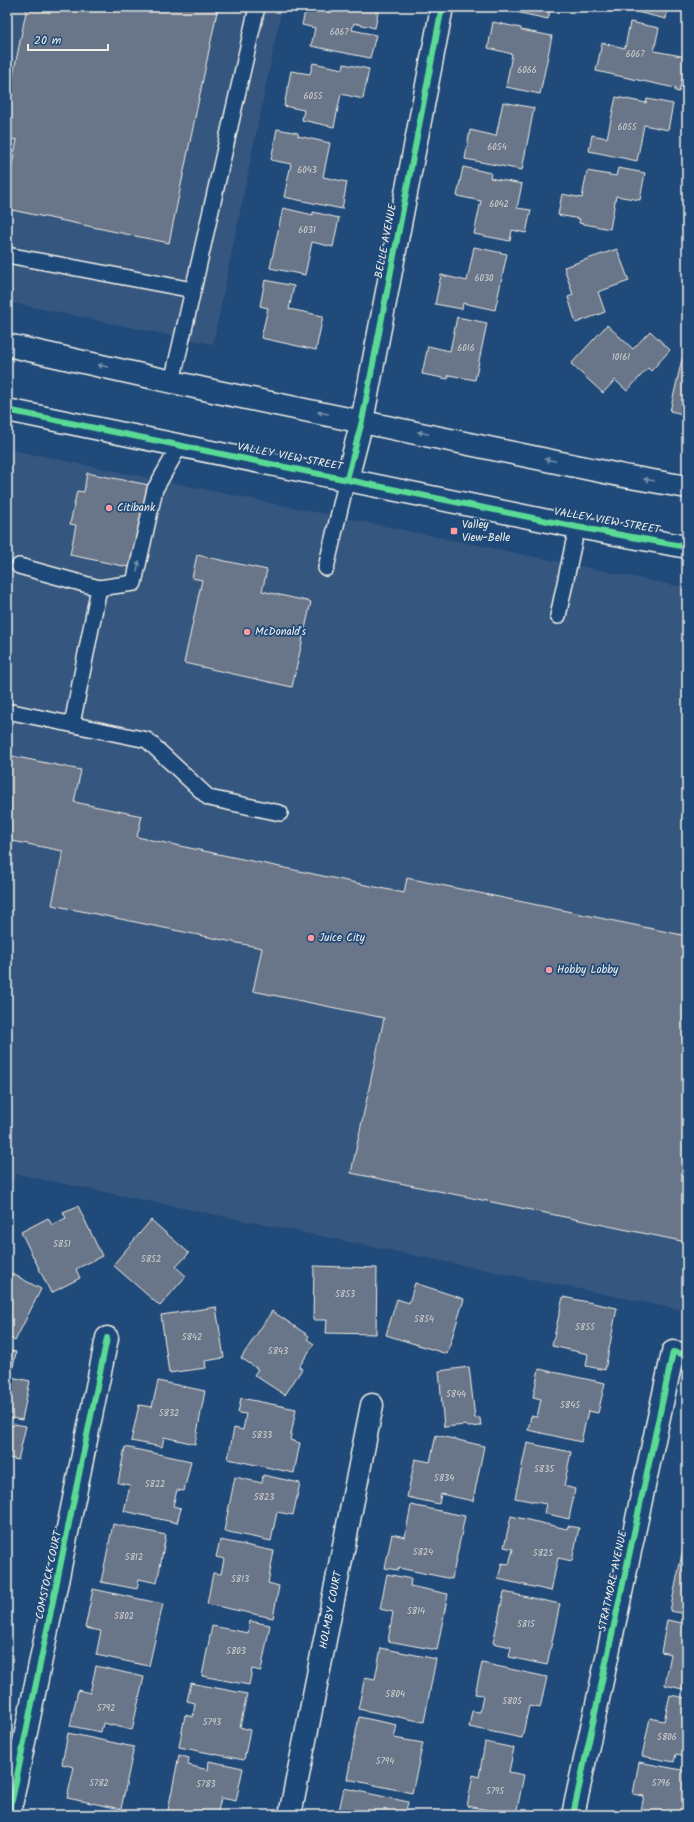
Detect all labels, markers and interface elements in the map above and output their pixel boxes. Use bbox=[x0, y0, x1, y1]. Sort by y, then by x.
house number: 6067 bbox=[330, 25, 349, 40]
scale bar bbox=[28, 26, 108, 52]
text: 20 m bbox=[34, 31, 62, 50]
house number: 6067 bbox=[626, 47, 645, 62]
house number: 6066 bbox=[517, 63, 537, 78]
house number: 6055 bbox=[303, 89, 324, 104]
house number: 6055 bbox=[617, 120, 638, 135]
house number: 6054 bbox=[487, 140, 507, 155]
house number: 6043 bbox=[297, 163, 317, 178]
house number: 6042 bbox=[489, 197, 509, 212]
street label: BELLE AVENUE bbox=[370, 202, 402, 280]
house number: 6031 bbox=[298, 223, 316, 238]
house number: 6030 bbox=[474, 271, 494, 286]
house number: 6016 bbox=[457, 341, 475, 356]
house number: 10161 bbox=[612, 350, 630, 365]
one-way arrow bbox=[97, 362, 109, 368]
one-way arrow bbox=[317, 410, 330, 416]
one-way arrow bbox=[416, 430, 429, 436]
street label: VALLEY VIEW STREET bbox=[236, 438, 345, 476]
one-way arrow bbox=[544, 456, 556, 462]
one-way arrow bbox=[642, 477, 655, 483]
place label: Citibank bbox=[117, 499, 156, 517]
marker: Citibank bbox=[104, 503, 114, 513]
street label: VALLEY VIEW STREET bbox=[553, 503, 663, 539]
place label: Valley View-Belle bbox=[462, 516, 510, 547]
marker: Valley View-Belle bbox=[449, 526, 459, 536]
one-way arrow bbox=[136, 560, 142, 572]
place label: McDonald's bbox=[255, 623, 306, 641]
marker: McDonald's bbox=[242, 627, 252, 637]
place label: Juice City bbox=[319, 929, 366, 947]
marker: Juice City bbox=[306, 933, 316, 943]
place label: Hobby Lobby bbox=[557, 961, 619, 979]
marker: Hobby Lobby bbox=[544, 965, 554, 975]
house number: 5851 bbox=[53, 1237, 71, 1252]
house number: 5852 bbox=[141, 1252, 161, 1267]
house number: 5853 bbox=[335, 1287, 355, 1302]
house number: 5854 bbox=[414, 1312, 434, 1327]
house number: 5855 bbox=[575, 1320, 596, 1335]
house number: 5842 bbox=[182, 1330, 202, 1345]
house number: 5843 bbox=[268, 1344, 288, 1359]
house number: 5844 bbox=[446, 1387, 466, 1402]
house number: 5845 bbox=[560, 1398, 581, 1413]
house number: 5832 bbox=[159, 1406, 179, 1421]
house number: 5833 bbox=[252, 1428, 272, 1443]
house number: 5835 bbox=[534, 1462, 555, 1477]
house number: 5834 bbox=[434, 1471, 454, 1486]
house number: 5822 bbox=[145, 1477, 165, 1492]
house number: 5823 bbox=[254, 1490, 274, 1505]
street label: COMSTOCK COURT bbox=[31, 1528, 67, 1621]
street label: STRATMORE AVENUE bbox=[594, 1528, 633, 1633]
house number: 5824 bbox=[413, 1545, 433, 1560]
house number: 5825 bbox=[533, 1546, 554, 1561]
house number: 5812 bbox=[125, 1550, 143, 1565]
street label: HOLMBY COURT bbox=[315, 1569, 348, 1650]
house number: 5813 bbox=[231, 1572, 249, 1587]
house number: 5814 bbox=[407, 1604, 425, 1619]
house number: 5802 bbox=[114, 1609, 134, 1624]
house number: 5815 bbox=[517, 1617, 536, 1632]
house number: 5803 bbox=[226, 1644, 246, 1659]
house number: 5804 bbox=[385, 1687, 405, 1702]
house number: 5805 bbox=[502, 1694, 523, 1709]
house number: 5792 bbox=[97, 1701, 115, 1716]
house number: 5793 bbox=[203, 1715, 221, 1730]
house number: 5806 bbox=[657, 1730, 677, 1745]
house number: 5794 bbox=[376, 1754, 394, 1769]
house number: 5782 bbox=[89, 1776, 109, 1791]
house number: 5796 bbox=[652, 1776, 670, 1791]
house number: 5783 bbox=[196, 1777, 216, 1792]
house number: 5795 bbox=[486, 1784, 505, 1799]

